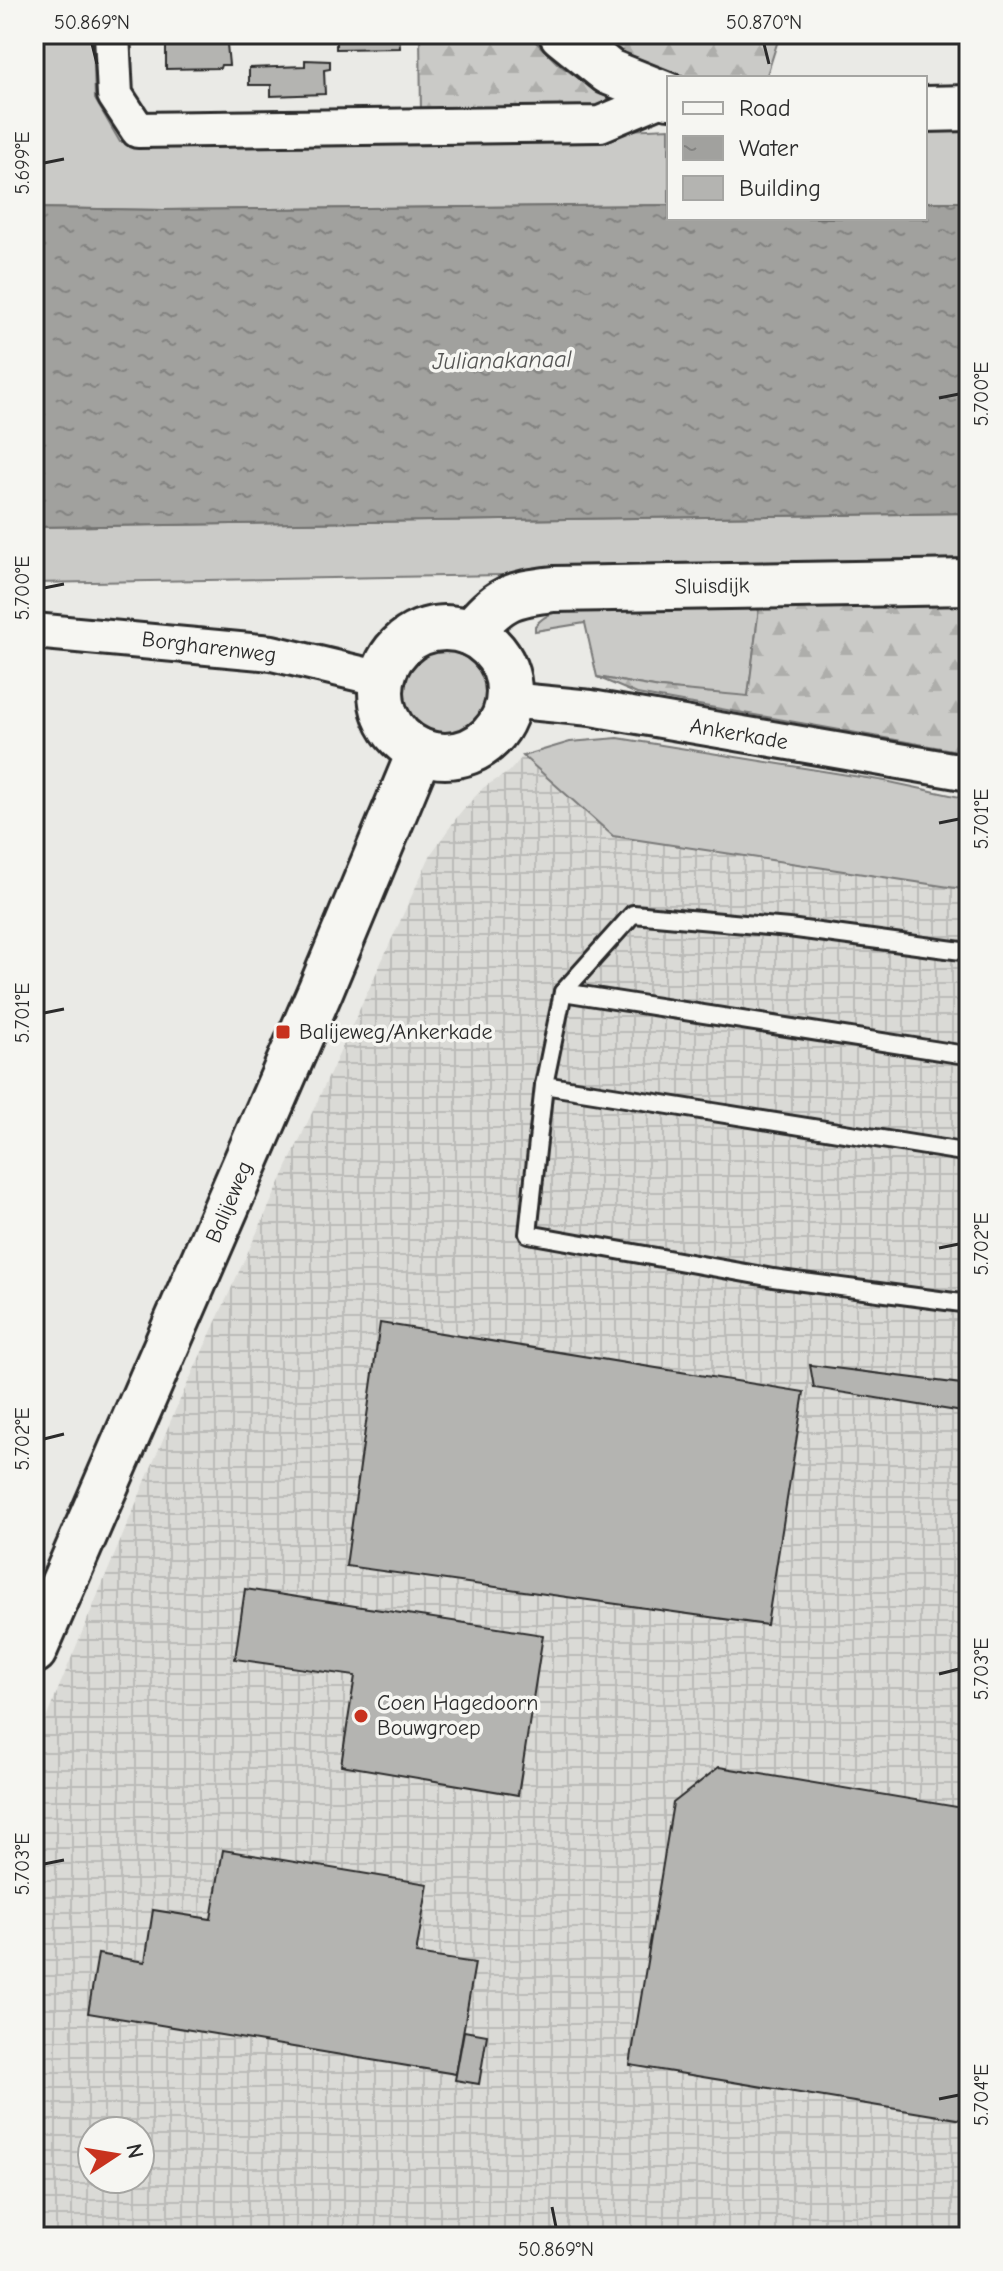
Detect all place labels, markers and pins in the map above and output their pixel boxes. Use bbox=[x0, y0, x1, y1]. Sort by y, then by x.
place label: Balijeweg/Ankerkade bbox=[299, 1019, 493, 1045]
marker: Balijeweg/Ankerkade bbox=[274, 1023, 292, 1041]
place label: Coen Hagedoorn Bouwgroep bbox=[377, 1690, 538, 1741]
marker: Coen Hagedoorn Bouwgroep bbox=[352, 1707, 370, 1725]

